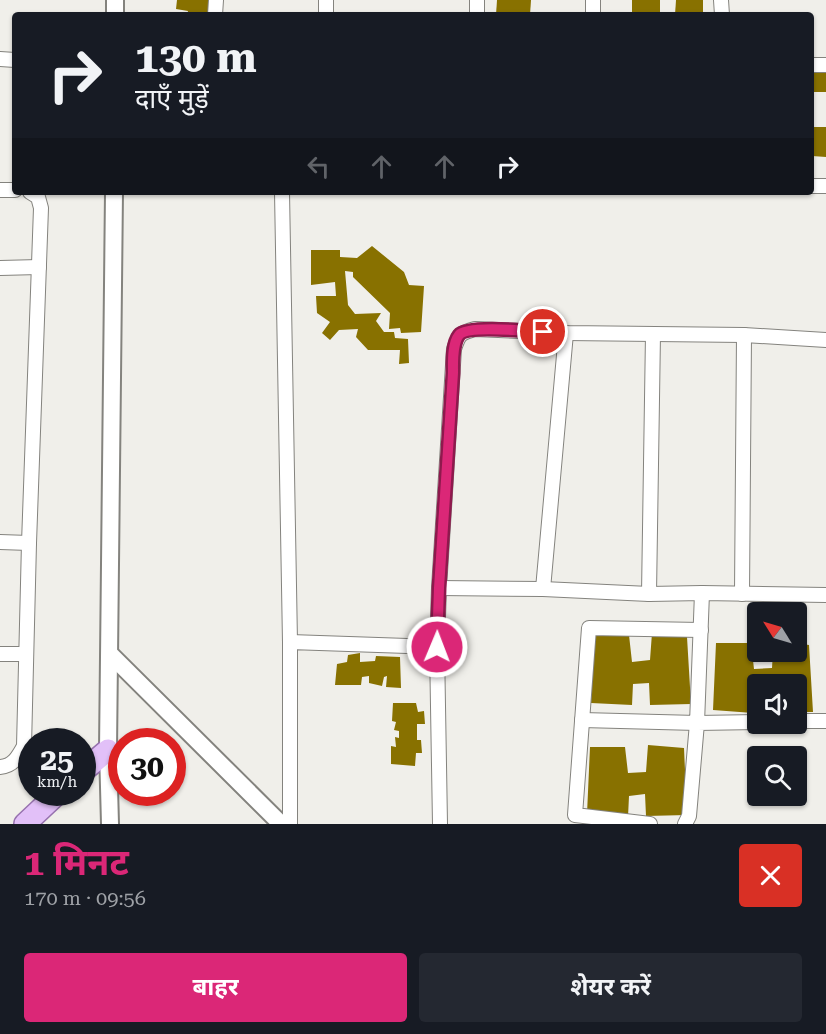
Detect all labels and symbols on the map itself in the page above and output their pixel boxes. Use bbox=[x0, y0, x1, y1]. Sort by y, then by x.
pin bbox=[517, 306, 568, 357]
north arrow bbox=[747, 602, 807, 662]
position arrow bbox=[405, 615, 469, 679]
speed limit sign: 30 bbox=[108, 728, 186, 806]

